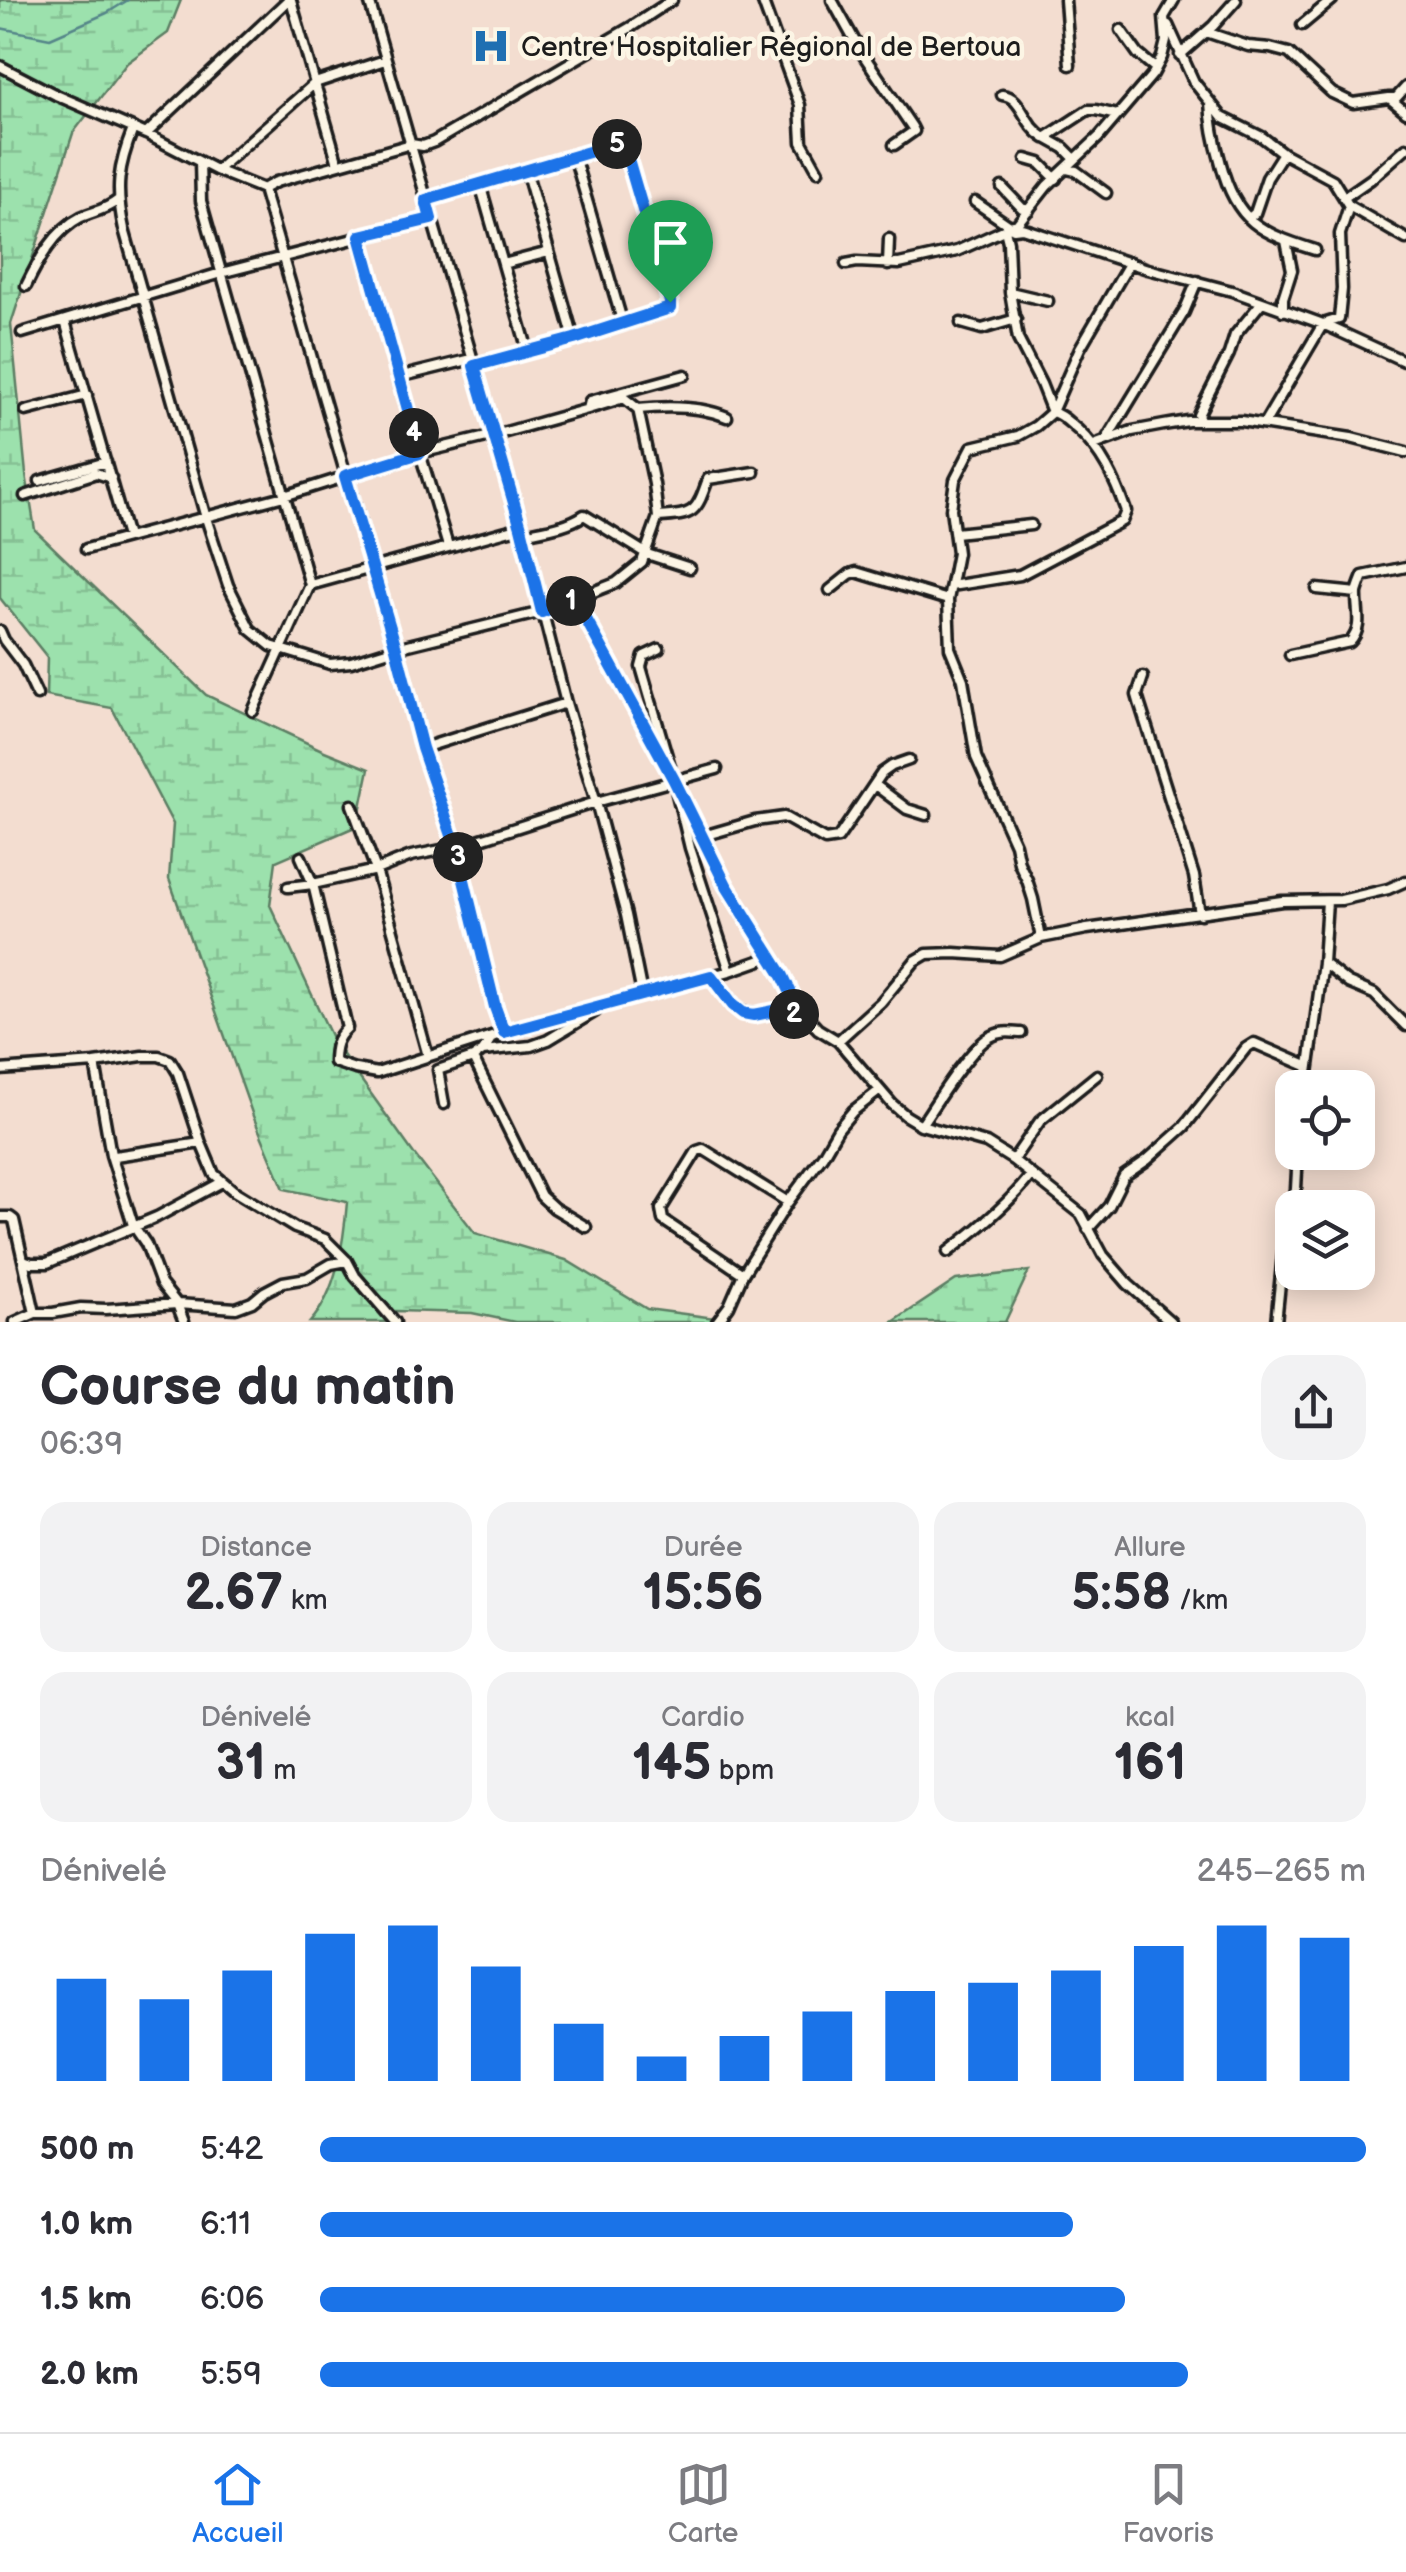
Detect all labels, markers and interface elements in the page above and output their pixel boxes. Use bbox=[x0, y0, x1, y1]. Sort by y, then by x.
hospital icon: Centre Hospitalier Régional de Bertoua bbox=[470, 25, 512, 67]
place label: Centre Hospitalier Régional de Bertoua bbox=[521, 31, 1021, 64]
pin: 5 bbox=[592, 119, 642, 169]
text: 5 bbox=[609, 127, 625, 160]
pin bbox=[628, 200, 713, 303]
icon: arrive bbox=[643, 215, 698, 270]
pin: 4 bbox=[389, 408, 439, 458]
text: 4 bbox=[406, 416, 422, 449]
pin: 1 bbox=[546, 576, 596, 626]
text: 1 bbox=[565, 584, 577, 617]
pin: 3 bbox=[433, 832, 483, 882]
text: 3 bbox=[450, 840, 466, 873]
pin: 2 bbox=[769, 989, 819, 1039]
text: 2 bbox=[786, 997, 802, 1030]
map controls bbox=[1275, 1070, 1375, 1290]
button: locate bbox=[1275, 1070, 1375, 1170]
button: layers bbox=[1275, 1190, 1375, 1290]
text: Course du matin bbox=[40, 1354, 456, 1421]
button: share bbox=[1261, 1355, 1366, 1460]
text: 06:39 bbox=[40, 1425, 123, 1464]
text: Distance bbox=[200, 1531, 312, 1564]
text: Durée bbox=[663, 1531, 743, 1564]
text: Allure bbox=[1114, 1531, 1186, 1564]
text: 2.67 bbox=[184, 1564, 283, 1624]
text: 15:56 bbox=[642, 1564, 764, 1624]
text: 5:58 bbox=[1072, 1564, 1171, 1624]
text: km bbox=[283, 1584, 328, 1617]
text: /km bbox=[1171, 1584, 1228, 1617]
text: Dénivelé bbox=[201, 1701, 311, 1734]
text: Cardio bbox=[661, 1701, 745, 1734]
text: kcal bbox=[1125, 1701, 1175, 1734]
text: 31 bbox=[216, 1734, 266, 1794]
text: 145 bbox=[632, 1734, 711, 1794]
text: 161 bbox=[1114, 1734, 1186, 1794]
text: m bbox=[266, 1754, 296, 1787]
text: bpm bbox=[711, 1754, 774, 1787]
text: Dénivelé bbox=[40, 1852, 167, 1891]
text: 245–265 m bbox=[1197, 1852, 1366, 1891]
text: 500 m bbox=[40, 2130, 134, 2169]
text: 5:42 bbox=[200, 2130, 263, 2169]
text: 1.0 km bbox=[40, 2205, 133, 2244]
text: 6:11 bbox=[200, 2205, 251, 2244]
text: 1.5 km bbox=[40, 2280, 132, 2319]
text: 6:06 bbox=[200, 2280, 264, 2319]
text: 2.0 km bbox=[40, 2355, 139, 2394]
text: 5:59 bbox=[200, 2355, 262, 2394]
tab: Accueil bbox=[192, 2457, 283, 2550]
tab: Carte bbox=[668, 2457, 738, 2550]
tab: Favoris bbox=[1123, 2457, 1214, 2550]

